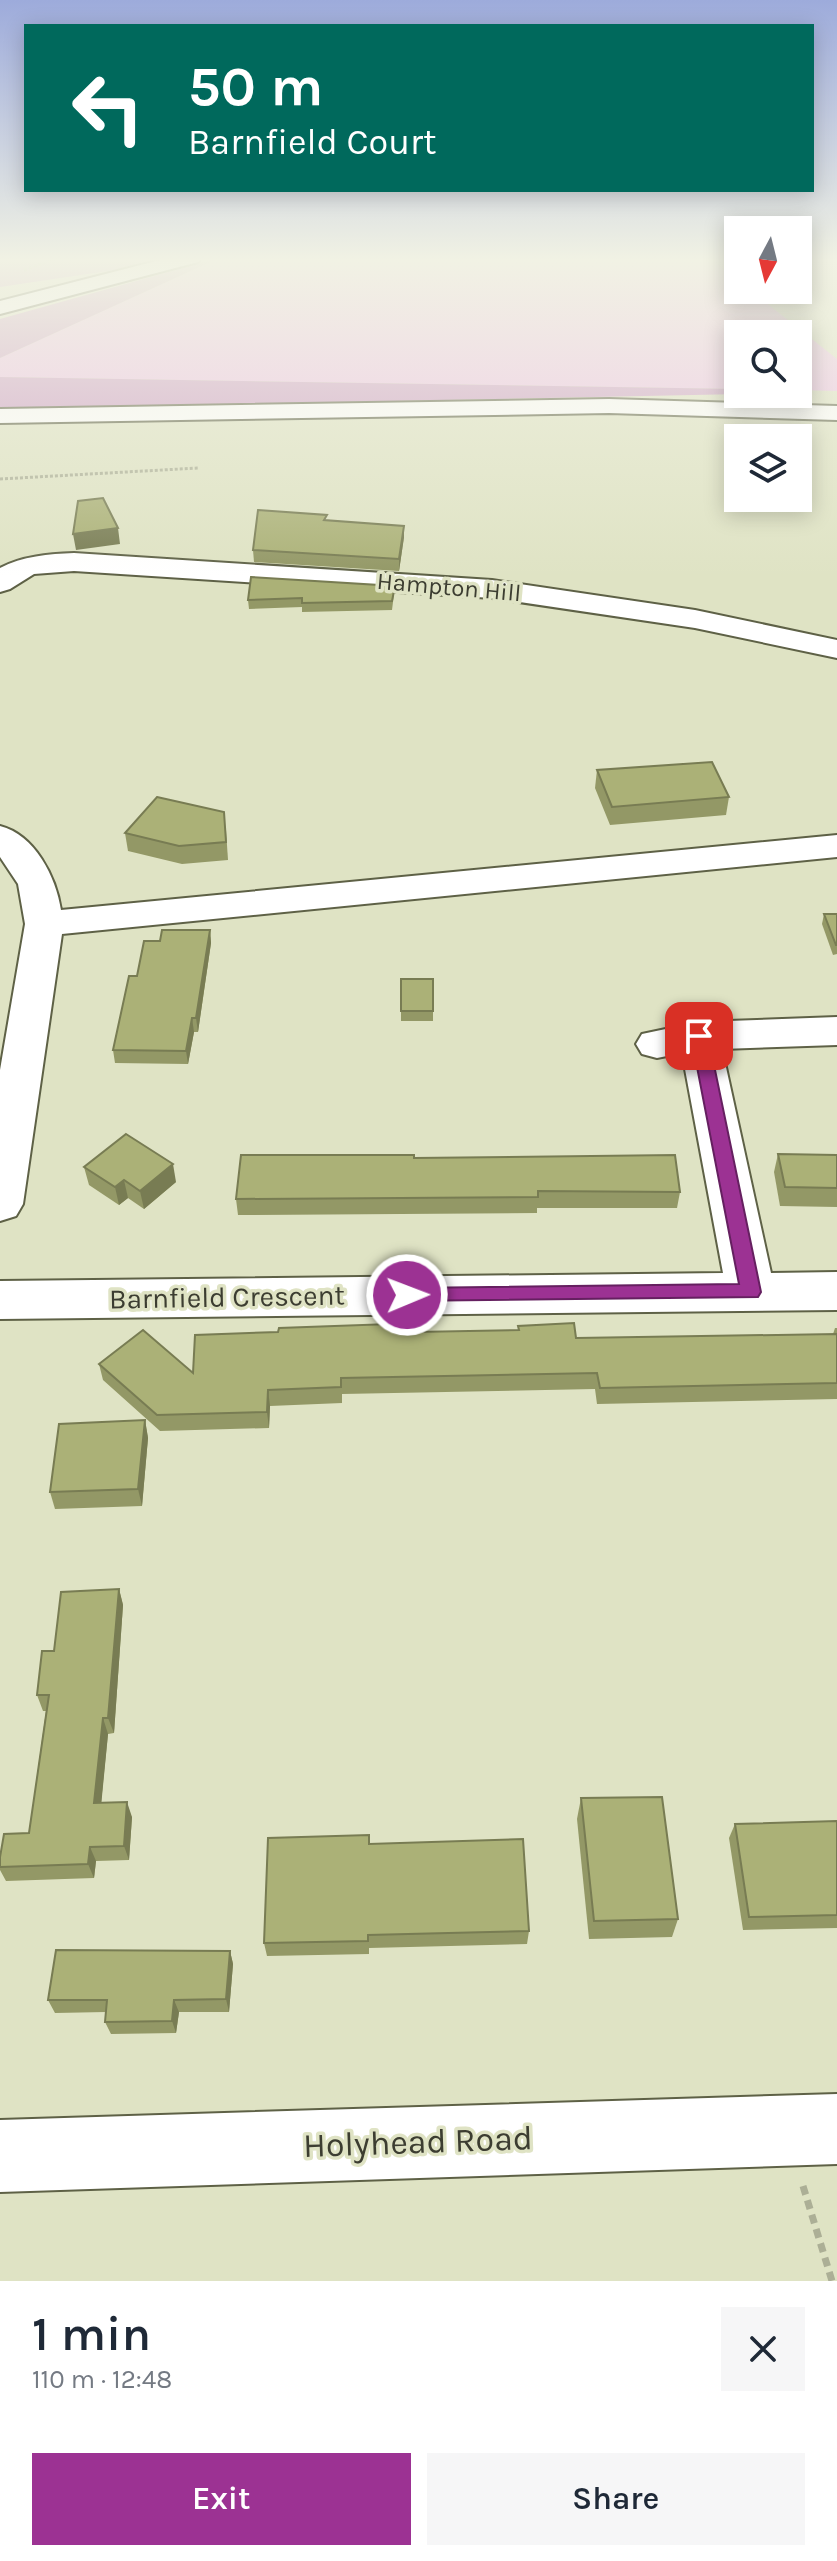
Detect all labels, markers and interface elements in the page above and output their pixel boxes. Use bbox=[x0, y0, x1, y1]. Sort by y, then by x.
text: 50 m bbox=[188, 54, 323, 119]
icon: left bbox=[56, 56, 160, 160]
text: Barnfield Court bbox=[188, 121, 437, 163]
north arrow bbox=[724, 216, 812, 304]
map controls bbox=[724, 216, 812, 512]
button: search bbox=[724, 320, 812, 408]
button: layers bbox=[724, 424, 812, 512]
street label: Hampton Hill bbox=[376, 567, 522, 607]
pin bbox=[665, 1002, 733, 1070]
icon: arrive bbox=[677, 1014, 721, 1058]
position arrow bbox=[365, 1253, 449, 1337]
street label: Barnfield Crescent bbox=[109, 1278, 345, 1316]
street label: Holyhead Road bbox=[302, 2118, 534, 2166]
text: 1 min bbox=[32, 2306, 151, 2362]
button: close bbox=[721, 2307, 805, 2391]
text: 110 m · 12:48 bbox=[32, 2364, 172, 2395]
button: Exit bbox=[32, 2453, 411, 2545]
button: Share bbox=[427, 2453, 805, 2545]

